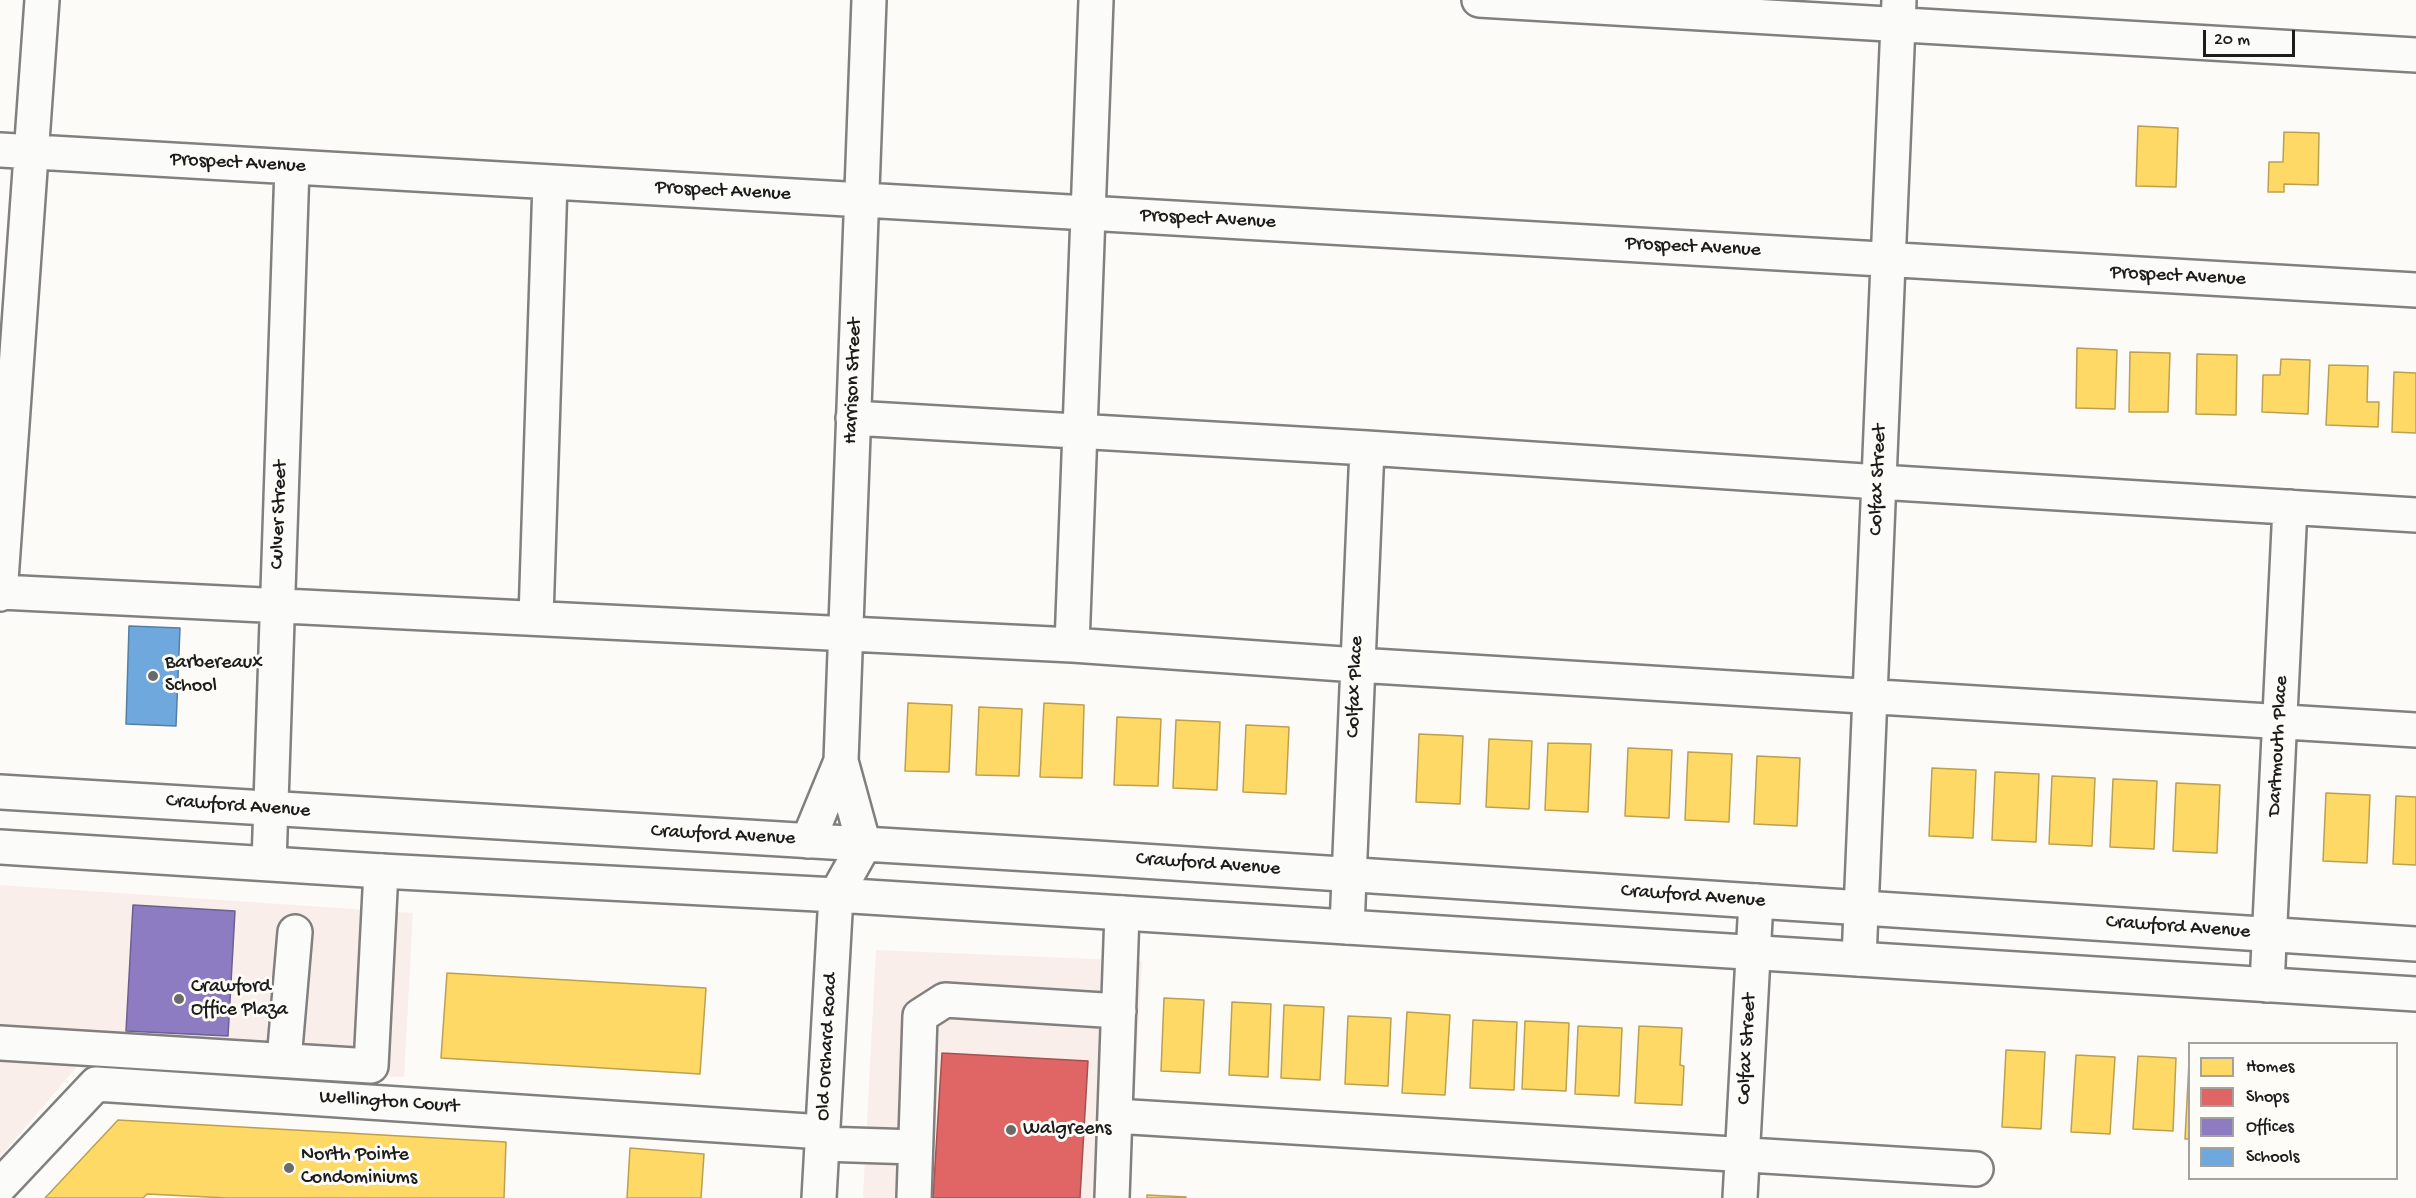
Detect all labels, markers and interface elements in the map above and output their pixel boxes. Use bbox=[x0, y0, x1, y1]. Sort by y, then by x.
scale bar bbox=[2206, 18, 2298, 56]
text: 20 m bbox=[2214, 30, 2250, 51]
street label: Prospect Avenue bbox=[170, 148, 306, 180]
street label: Prospect Avenue bbox=[655, 176, 791, 208]
street label: Prospect Avenue bbox=[1140, 204, 1276, 236]
street label: Prospect Avenue bbox=[1625, 232, 1761, 264]
street label: Prospect Avenue bbox=[2110, 261, 2246, 293]
street label: Harrison Street bbox=[840, 317, 868, 445]
street label: Colfax Street bbox=[1865, 424, 1893, 536]
street label: Culver Street bbox=[266, 460, 294, 570]
street label: Colfax Place bbox=[1342, 636, 1370, 738]
place label: Barbereaux School bbox=[165, 652, 263, 699]
marker: Barbereaux School bbox=[146, 669, 160, 683]
street label: Dartmouth Place bbox=[2263, 675, 2295, 817]
street label: Crawford Avenue bbox=[165, 790, 311, 824]
street label: Crawford Avenue bbox=[650, 820, 796, 852]
street label: Crawford Avenue bbox=[1135, 848, 1281, 882]
street label: Crawford Avenue bbox=[1620, 880, 1766, 914]
street label: Crawford Avenue bbox=[2105, 911, 2251, 945]
street label: Old Orchard Road bbox=[812, 973, 844, 1121]
place label: Crawford Office Plaza bbox=[191, 976, 288, 1023]
marker: Crawford Office Plaza bbox=[172, 992, 186, 1006]
street label: Colfax Street bbox=[1733, 993, 1763, 1105]
legend bbox=[2188, 1042, 2398, 1180]
text: Homes bbox=[2246, 1057, 2294, 1078]
street label: Wellington Court bbox=[318, 1086, 460, 1120]
text: Shops bbox=[2246, 1087, 2289, 1108]
text: Offices bbox=[2246, 1117, 2294, 1138]
place label: Walgreens bbox=[1023, 1118, 1111, 1142]
marker: Walgreens bbox=[1004, 1123, 1018, 1137]
place label: North Pointe Condominiums bbox=[301, 1144, 417, 1191]
text: Schools bbox=[2246, 1147, 2299, 1168]
marker: North Pointe Condominiums bbox=[282, 1161, 296, 1175]

